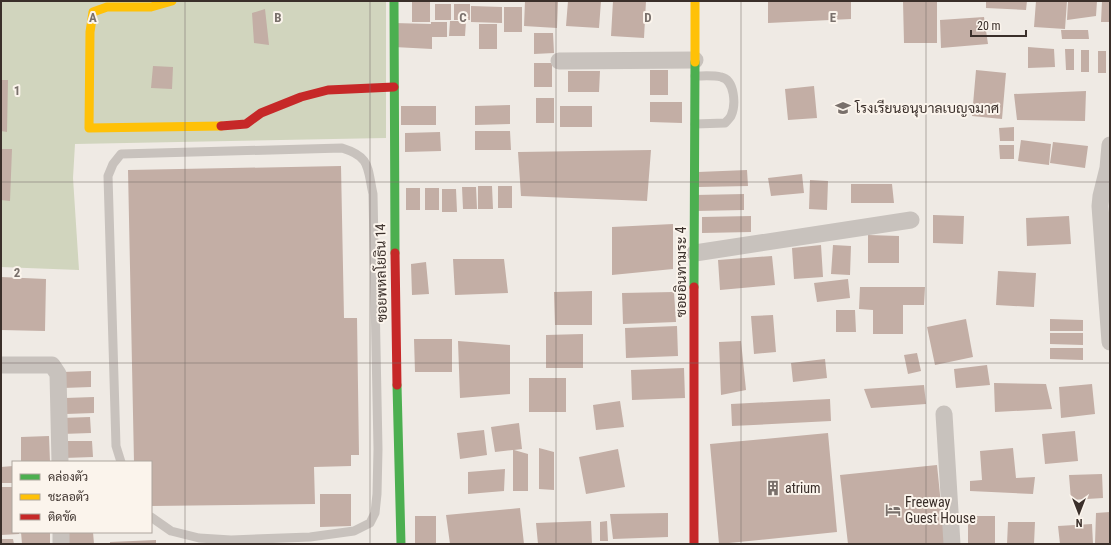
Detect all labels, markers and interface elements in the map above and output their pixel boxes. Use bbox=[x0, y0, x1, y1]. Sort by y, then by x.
text: A bbox=[89, 10, 97, 25]
text: B bbox=[274, 10, 282, 25]
text: C bbox=[459, 10, 467, 25]
text: D bbox=[644, 10, 652, 25]
text: E bbox=[830, 10, 837, 25]
scale bar bbox=[971, 12, 1026, 38]
text: 20 m bbox=[977, 19, 1001, 33]
text: 1 bbox=[14, 83, 20, 98]
school or university icon: โรงเรียนอนุบาลเบญจมาศ bbox=[834, 99, 852, 117]
place label: โรงเรียนอนุบาลเบญจมาศ bbox=[854, 99, 999, 118]
street label: ซอยพหลโยธิน 14 bbox=[372, 223, 390, 323]
street label: ซอยอินทามระ 4 bbox=[673, 226, 689, 317]
text: 2 bbox=[14, 265, 21, 280]
legend bbox=[12, 461, 152, 533]
text: คล่องตัว bbox=[48, 470, 88, 484]
building icon: atrium bbox=[764, 479, 782, 497]
place label: atrium bbox=[785, 480, 821, 496]
text: ชะลอตัว bbox=[48, 490, 89, 504]
north arrow bbox=[1059, 493, 1099, 533]
place label: Freeway Guest House bbox=[905, 494, 976, 526]
hotel icon: Freeway Guest House bbox=[884, 501, 902, 519]
text: ติดขัด bbox=[48, 510, 77, 524]
text: N bbox=[1075, 516, 1082, 529]

